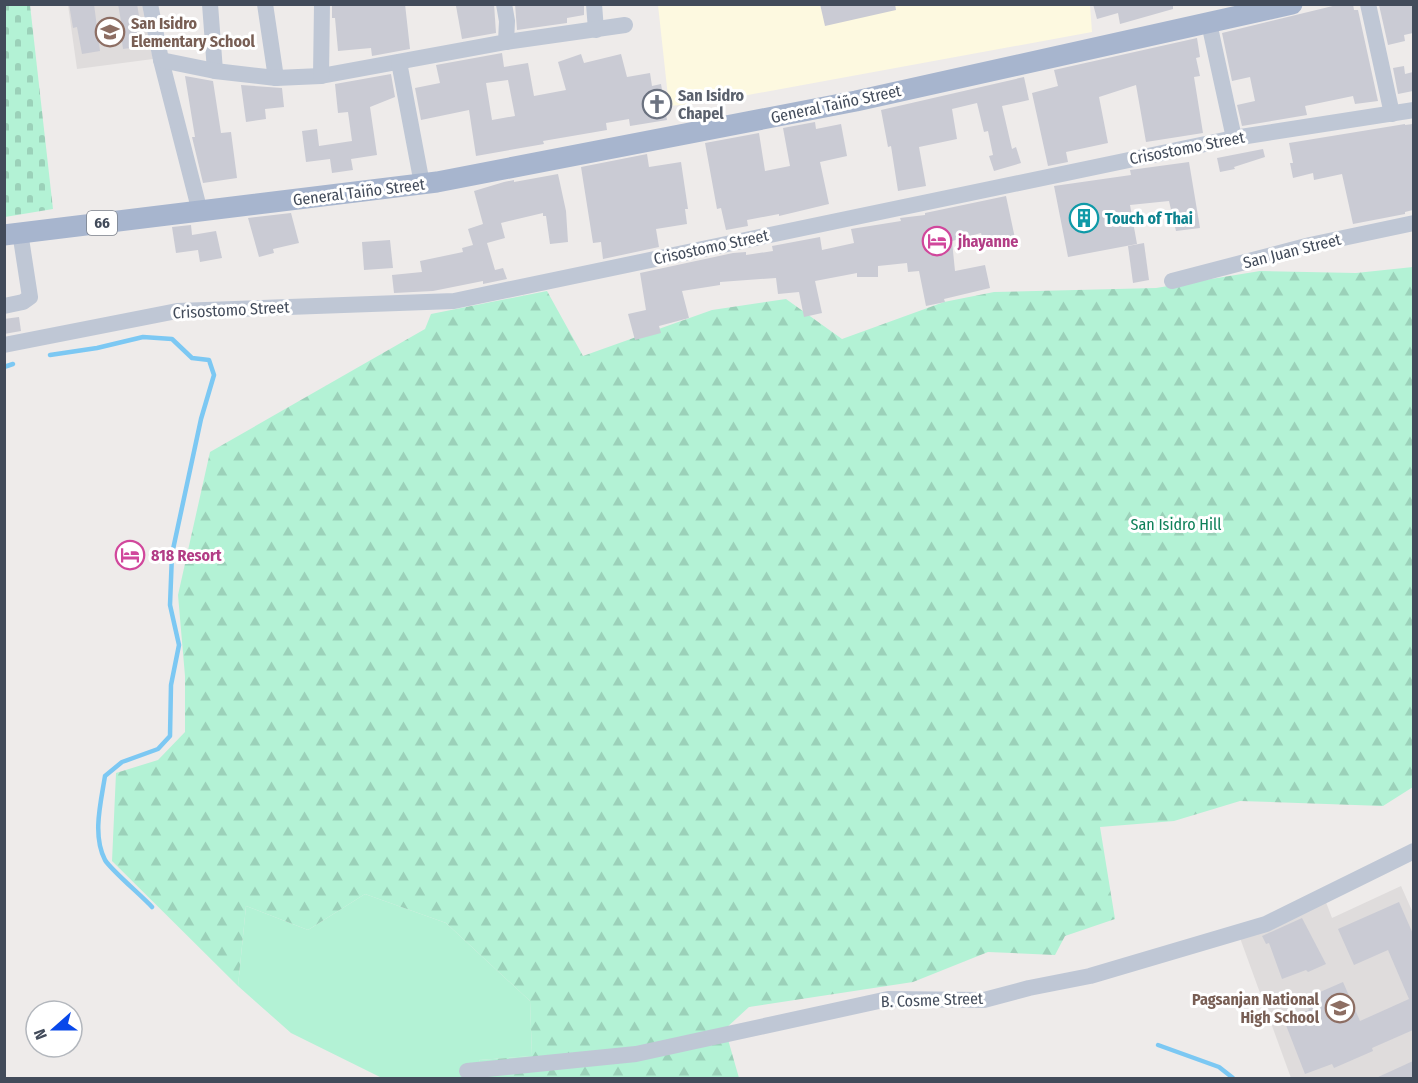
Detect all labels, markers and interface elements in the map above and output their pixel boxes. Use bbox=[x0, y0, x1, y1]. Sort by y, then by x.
place label: San Isidro Elementary School bbox=[131, 14, 256, 51]
school or university icon: San Isidro Elementary School bbox=[94, 16, 126, 48]
street label: General Taiño Street bbox=[769, 81, 904, 127]
place label: San Isidro Chapel bbox=[678, 86, 745, 123]
church icon: San Isidro Chapel bbox=[641, 88, 673, 120]
street label: Crisostomo Street bbox=[1128, 127, 1247, 168]
street label: General Taiño Street bbox=[292, 174, 427, 210]
building icon: Touch of Thai bbox=[1068, 202, 1100, 234]
place label: Touch of Thai bbox=[1105, 209, 1193, 228]
road number: 66 bbox=[87, 211, 117, 235]
street label: Crisostomo Street bbox=[652, 225, 771, 268]
hotel icon: jhayanne bbox=[921, 225, 953, 257]
street label: San Juan Street bbox=[1241, 229, 1344, 272]
place label: jhayanne bbox=[957, 232, 1018, 251]
street label: Crisostomo Street bbox=[172, 297, 291, 323]
park label: San Isidro Hill bbox=[1130, 515, 1222, 534]
hotel icon: 818 Resort bbox=[114, 539, 146, 571]
place label: 818 Resort bbox=[151, 546, 222, 565]
street label: B. Cosme Street bbox=[881, 989, 984, 1011]
place label: Pagsanjan National High School bbox=[1192, 990, 1320, 1027]
school or university icon: Pagsanjan National High School bbox=[1324, 992, 1356, 1024]
north arrow bbox=[24, 999, 84, 1059]
text: N bbox=[30, 1026, 51, 1042]

